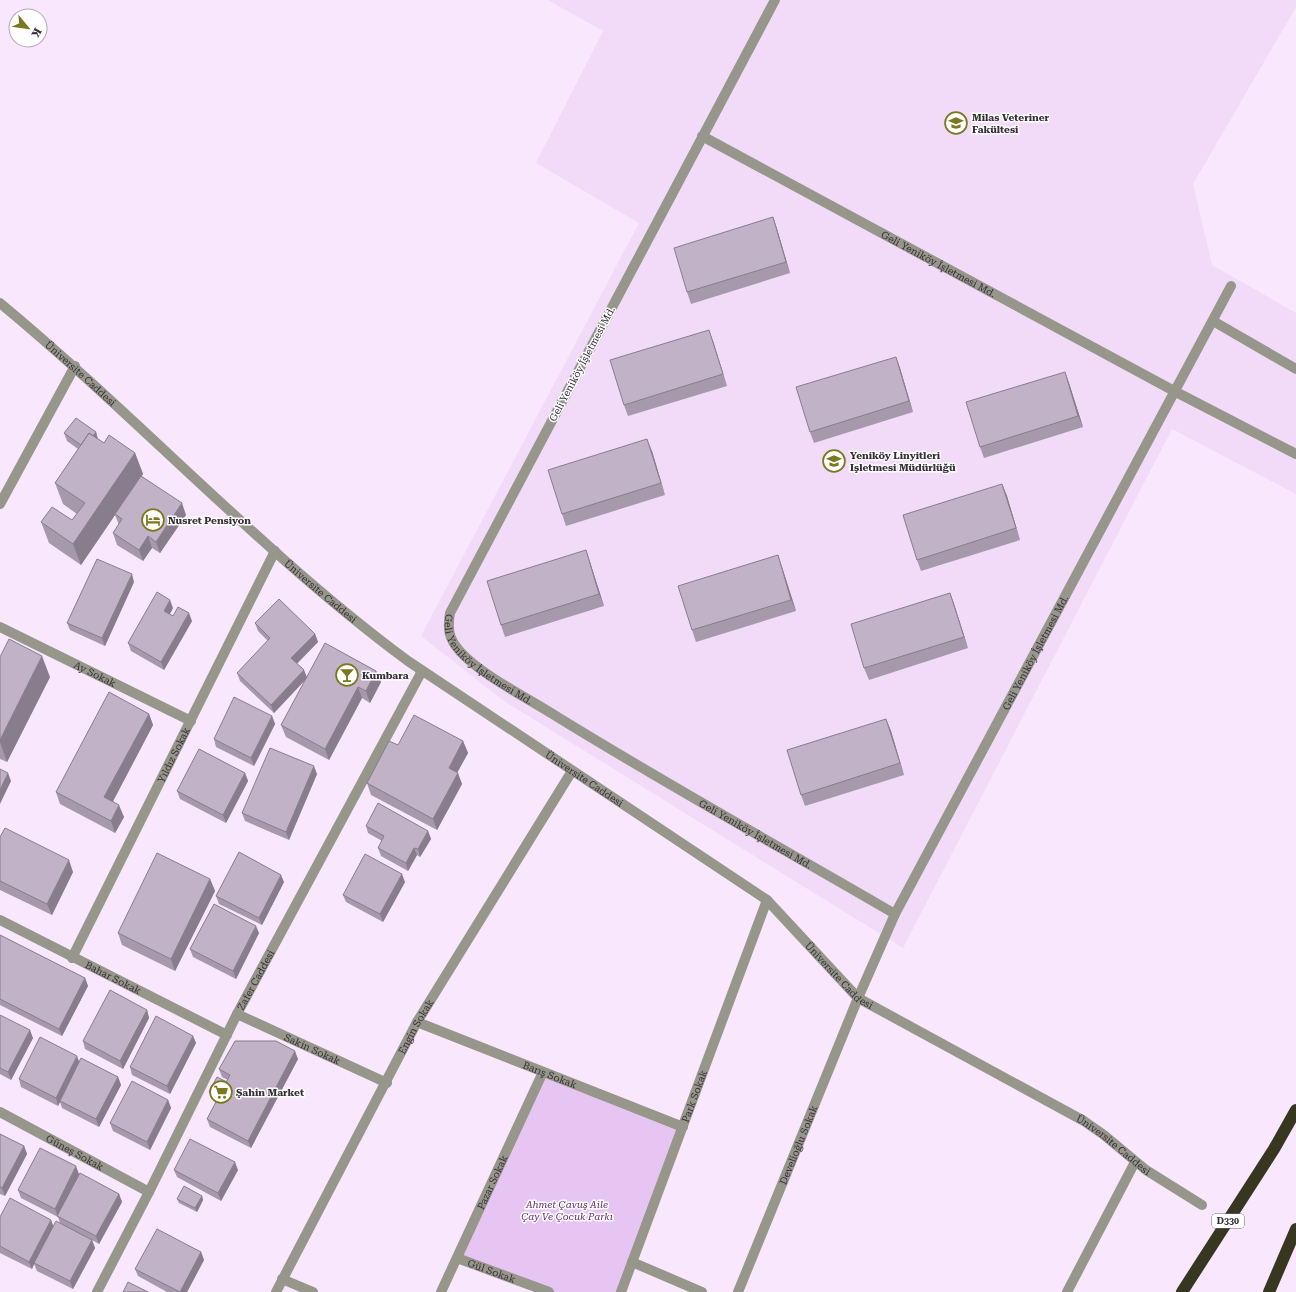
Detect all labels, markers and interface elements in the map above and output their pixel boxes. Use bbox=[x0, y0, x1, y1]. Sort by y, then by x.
north arrow bbox=[8, 8, 48, 48]
text: K bbox=[28, 26, 44, 40]
school or university icon: Milas Veteriner Fakültesi bbox=[943, 110, 969, 136]
place label: Milas Veteriner Fakültesi bbox=[972, 112, 1050, 135]
street label: Geli Yeniköy İşletmesi Md. bbox=[880, 229, 998, 299]
street label: Geli Yeniköy İşletmesi Md. bbox=[547, 305, 617, 423]
street label: Üniversite Caddesi bbox=[43, 339, 118, 408]
school or university icon: Yeniköy Linyitleri Işletmesi Müdürlüğü bbox=[821, 448, 847, 474]
place label: Yeniköy Linyitleri Işletmesi Müdürlüğü bbox=[850, 450, 956, 473]
hotel icon: Nusret Pensiyon bbox=[140, 507, 166, 533]
place label: Nusret Pensiyon bbox=[168, 515, 251, 526]
street label: Üniversite Caddesi bbox=[282, 557, 359, 625]
street label: Geli Yeniköy İşletmesi Md. bbox=[1000, 593, 1070, 712]
street label: Geli Yeniköy İşletmesi Md. bbox=[443, 613, 535, 706]
street label: Ay Sokak bbox=[72, 659, 119, 689]
bar icon: Kumbara bbox=[334, 662, 360, 688]
place label: Kumbara bbox=[362, 670, 409, 681]
street label: Yıldız Sokak bbox=[155, 725, 192, 784]
street label: Üniversite Caddesi bbox=[543, 749, 625, 808]
street label: Geli Yeniköy İşletmesi Md. bbox=[697, 797, 814, 870]
street label: Üniversite Caddesi bbox=[803, 940, 875, 1011]
street label: Zafer Caddesi bbox=[235, 948, 276, 1012]
street label: Bahar Sokak bbox=[84, 959, 144, 996]
street label: Engin Sokak bbox=[396, 996, 436, 1056]
street label: Sakin Sokak bbox=[283, 1031, 343, 1067]
street label: Barış Sokak bbox=[521, 1059, 579, 1090]
street label: Park Sokak bbox=[679, 1068, 709, 1124]
supermarket icon: Şahin Market bbox=[208, 1079, 234, 1105]
place label: Şahin Market bbox=[236, 1087, 304, 1098]
street label: Develioğlu Sokak bbox=[777, 1103, 819, 1186]
street label: Üniversite Caddesi bbox=[1074, 1112, 1152, 1177]
street label: Güneş Sokak bbox=[44, 1132, 106, 1172]
street label: Pazar Sokak bbox=[475, 1153, 510, 1211]
park label: Ahmet Çavuş Aile Çay Ve Çocuk Parkı bbox=[521, 1199, 613, 1222]
road number: D330 bbox=[1212, 1214, 1244, 1228]
street label: Gül Sokak bbox=[466, 1257, 518, 1285]

